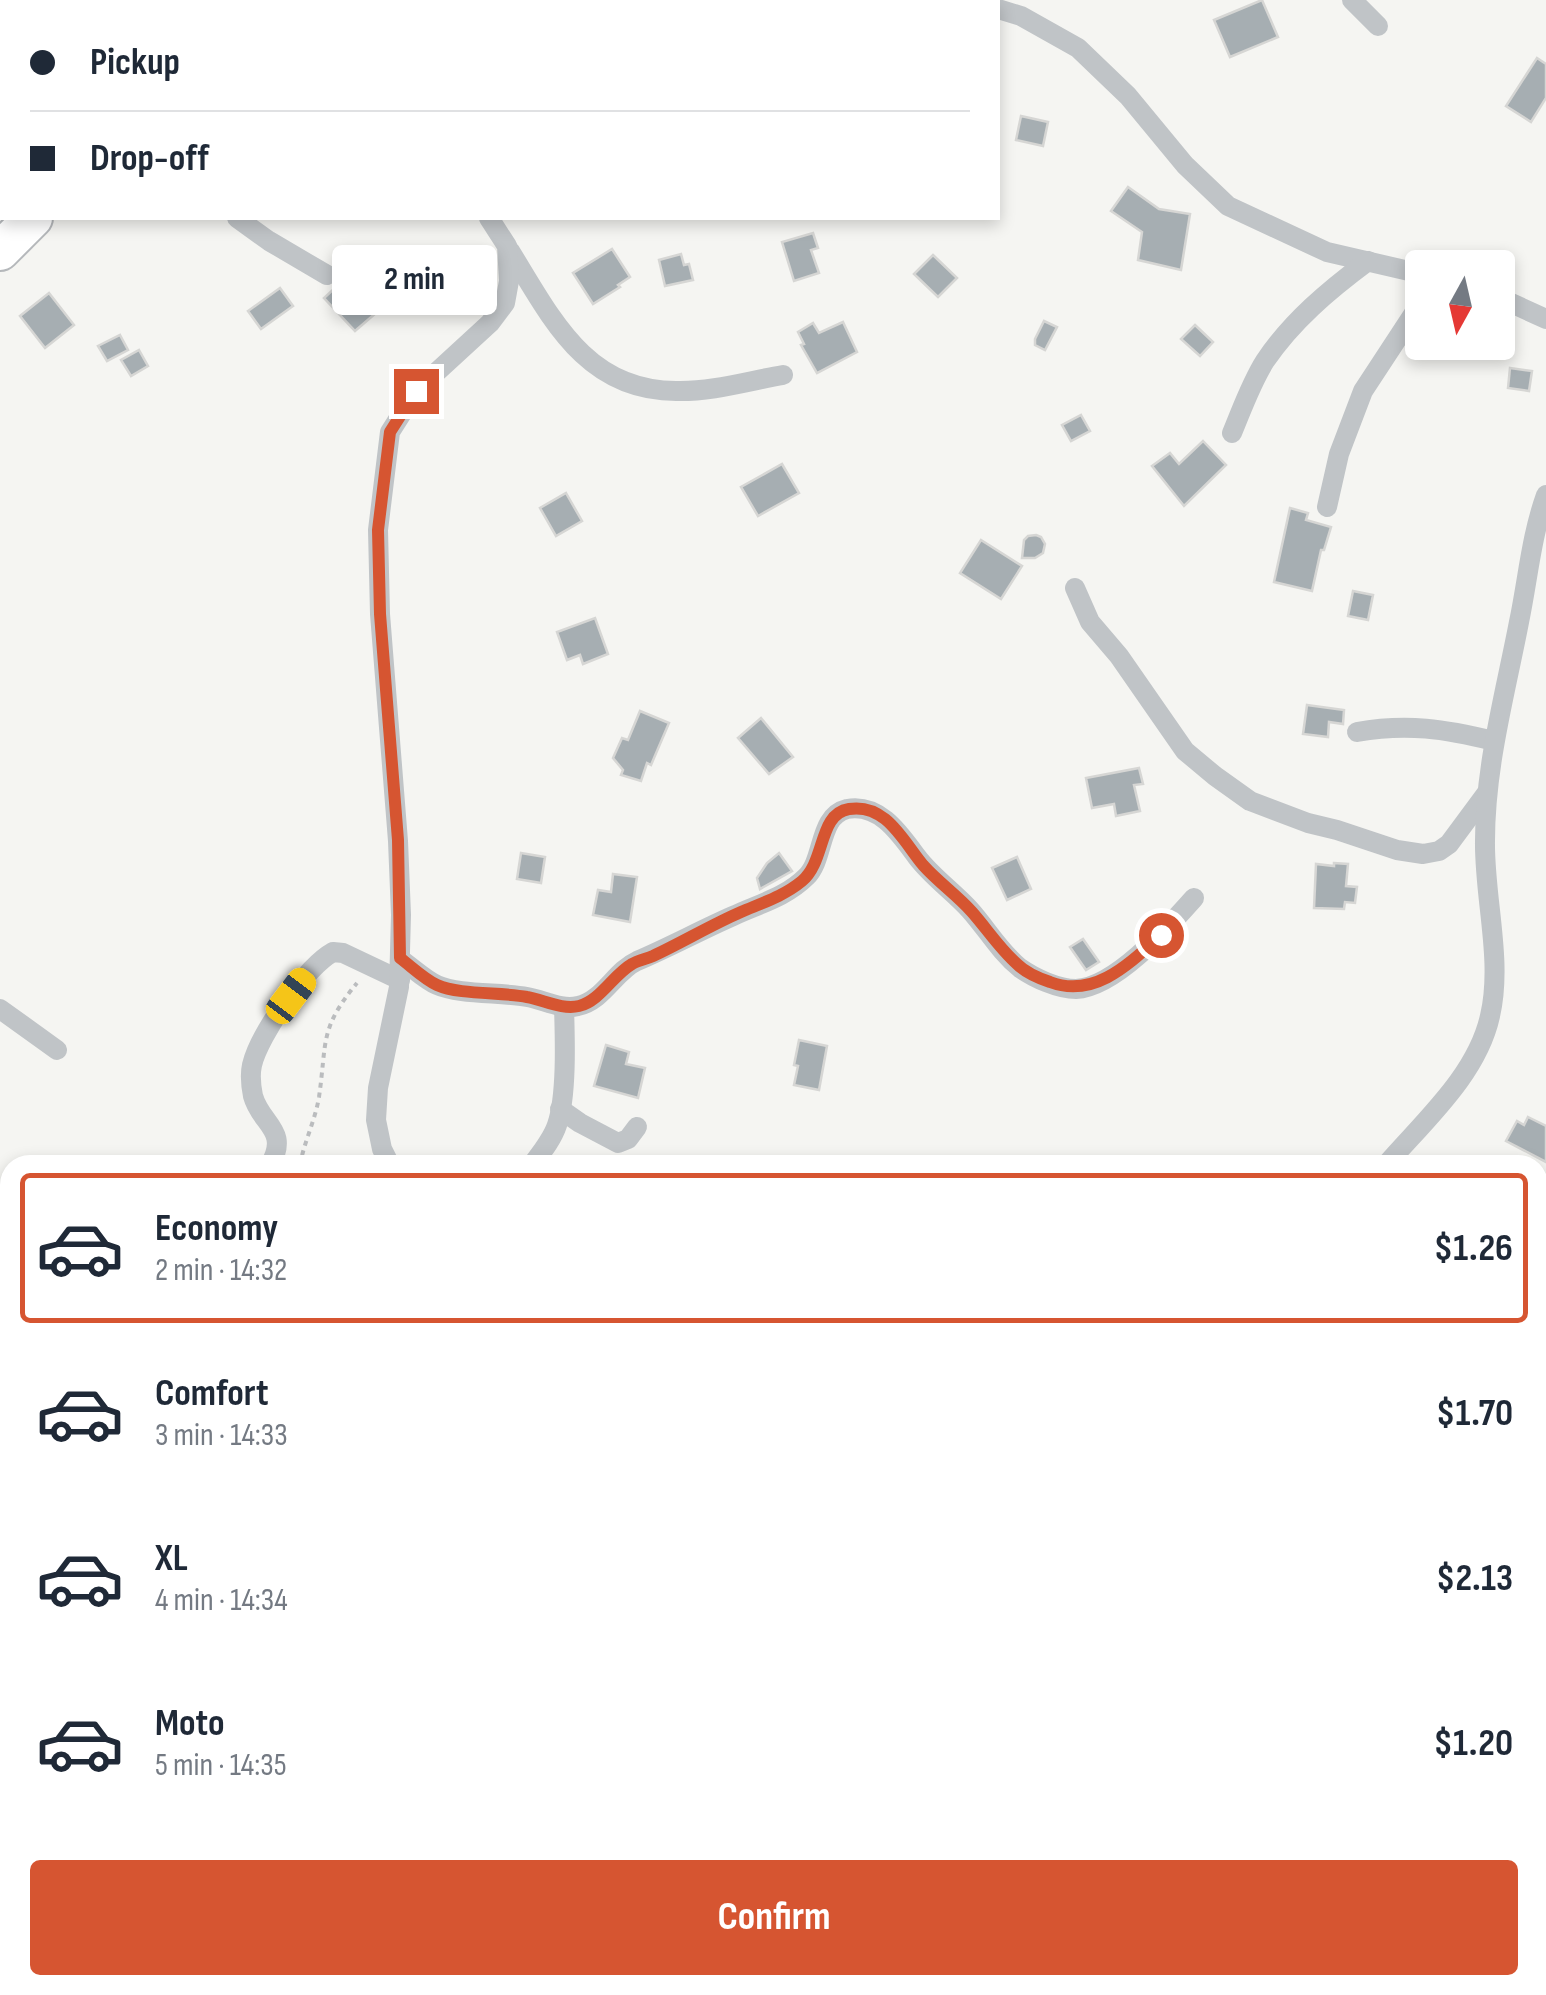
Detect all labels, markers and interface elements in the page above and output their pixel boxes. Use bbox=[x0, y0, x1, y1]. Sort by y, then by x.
text: Pickup bbox=[90, 40, 180, 85]
text: Drop-off bbox=[90, 136, 209, 181]
callout: 2 min bbox=[334, 246, 498, 316]
north arrow bbox=[1405, 250, 1515, 360]
map controls bbox=[1405, 250, 1515, 360]
text: 2 min bbox=[384, 260, 445, 299]
route end bbox=[394, 369, 439, 414]
route start bbox=[1139, 913, 1184, 958]
car bbox=[261, 963, 321, 1029]
icon: car bbox=[35, 1203, 125, 1293]
text: Economy bbox=[155, 1206, 278, 1251]
text: $1.26 bbox=[1434, 1226, 1513, 1271]
text: 2 min · 14:32 bbox=[155, 1251, 287, 1290]
icon: car bbox=[35, 1368, 125, 1458]
text: Comfort bbox=[155, 1371, 269, 1416]
text: $1.70 bbox=[1436, 1391, 1513, 1436]
text: 3 min · 14:33 bbox=[155, 1416, 288, 1455]
icon: car bbox=[35, 1533, 125, 1623]
text: XL bbox=[155, 1536, 188, 1581]
text: $2.13 bbox=[1436, 1556, 1513, 1601]
text: 4 min · 14:34 bbox=[155, 1581, 288, 1620]
icon: car bbox=[35, 1698, 125, 1788]
text: Moto bbox=[155, 1701, 225, 1746]
text: $1.20 bbox=[1434, 1721, 1513, 1766]
text: 5 min · 14:35 bbox=[155, 1746, 287, 1785]
button: Confirm bbox=[30, 1860, 1518, 1975]

